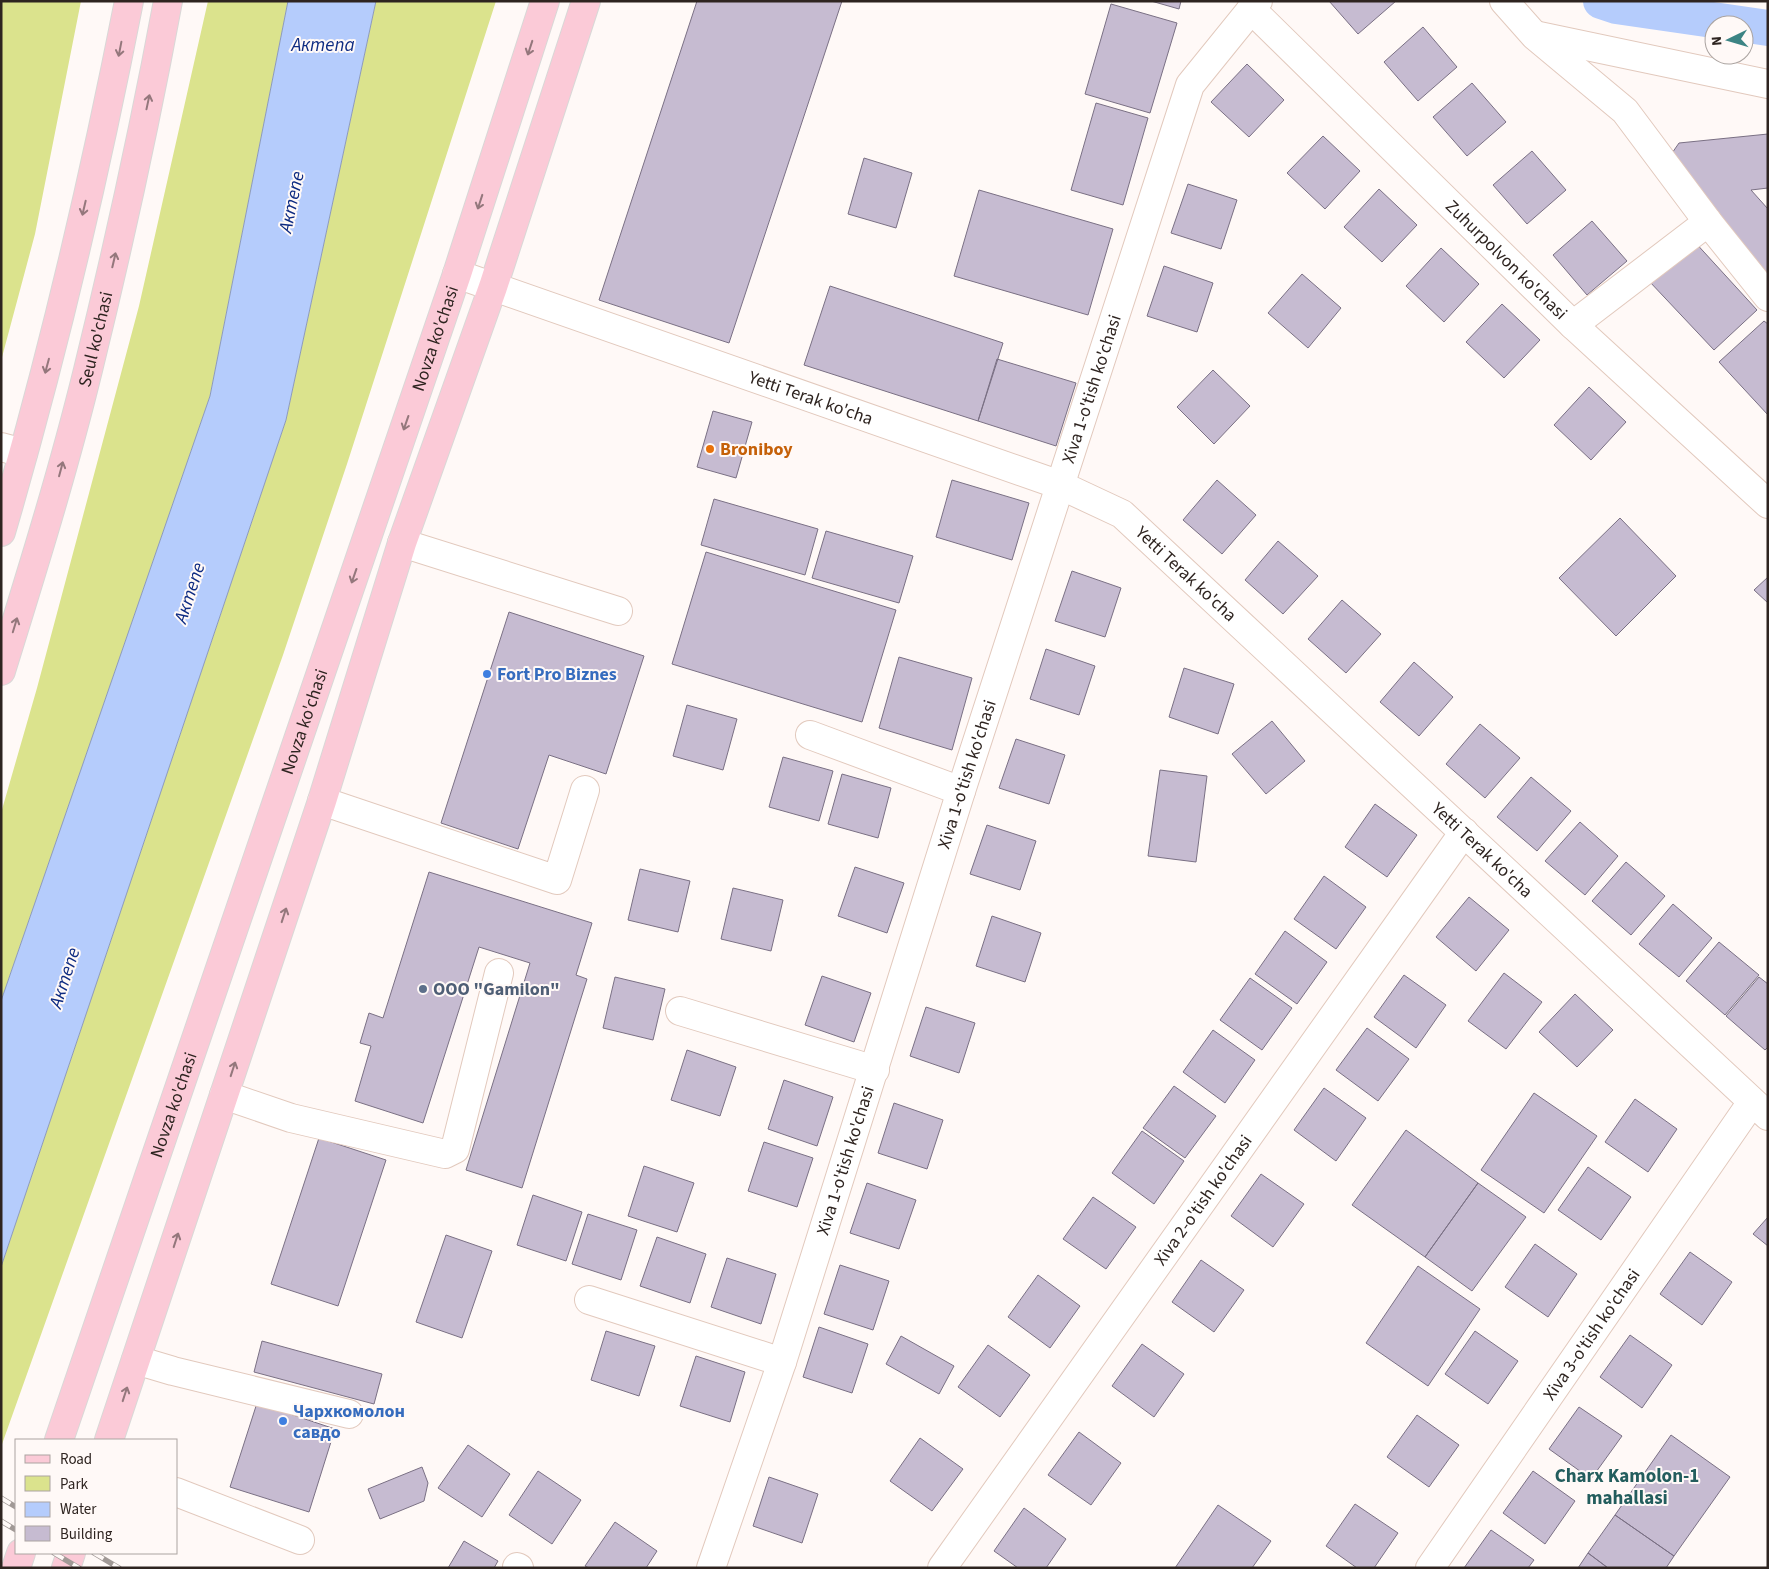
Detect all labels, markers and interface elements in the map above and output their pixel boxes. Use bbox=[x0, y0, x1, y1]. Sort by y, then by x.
north arrow bbox=[1704, 15, 1754, 65]
water label: Актепа bbox=[290, 32, 355, 59]
text: N bbox=[1707, 36, 1727, 47]
one-way arrow bbox=[525, 39, 535, 55]
one-way arrow bbox=[114, 41, 124, 57]
one-way arrow bbox=[144, 94, 154, 110]
water label: Актепе bbox=[272, 169, 312, 236]
one-way arrow bbox=[475, 194, 485, 210]
street label: Zuhurpolvon ko'chasi bbox=[1440, 194, 1573, 325]
one-way arrow bbox=[79, 199, 88, 215]
one-way arrow bbox=[110, 253, 119, 269]
street label: Novza ko'chasi bbox=[405, 282, 465, 395]
street label: Seul ko'chasi bbox=[72, 289, 119, 390]
street label: Xiva 1-o'tish ko'chasi bbox=[1056, 311, 1127, 467]
one-way arrow bbox=[41, 357, 51, 373]
street label: Yetti Terak ko'cha bbox=[744, 364, 877, 431]
one-way arrow bbox=[401, 414, 410, 430]
place label: Broniboy bbox=[720, 437, 793, 462]
marker: Broniboy bbox=[704, 443, 716, 455]
one-way arrow bbox=[57, 461, 66, 477]
street label: Yetti Terak ko'cha bbox=[1129, 520, 1242, 627]
water label: Актепе bbox=[167, 559, 212, 628]
one-way arrow bbox=[349, 568, 358, 584]
one-way arrow bbox=[11, 617, 21, 633]
place label: Fort Pro Biznes bbox=[497, 662, 617, 687]
street label: Novza ko'chasi bbox=[275, 666, 334, 778]
marker: Fort Pro Biznes bbox=[481, 668, 493, 680]
street label: Xiva 1-o'tish ko'chasi bbox=[931, 697, 1002, 852]
street label: Yetti Terak ko'cha bbox=[1426, 796, 1539, 903]
one-way arrow bbox=[280, 907, 289, 923]
water label: Актепе bbox=[42, 944, 87, 1013]
place label: ООО "Gamilon" bbox=[433, 977, 560, 1002]
marker: ООО "Gamilon" bbox=[417, 983, 429, 995]
street label: Novza ko'chasi bbox=[144, 1049, 203, 1161]
one-way arrow bbox=[228, 1061, 238, 1077]
street label: Xiva 1-o'tish ko'chasi bbox=[810, 1083, 880, 1238]
street label: Xiva 2-o'tish ko'chasi bbox=[1148, 1130, 1258, 1271]
one-way arrow bbox=[171, 1232, 181, 1248]
street label: Xiva 3-o'tish ko'chasi bbox=[1537, 1263, 1646, 1405]
one-way arrow bbox=[120, 1386, 130, 1402]
place label: Чархкомолон савдо bbox=[293, 1399, 405, 1445]
marker: Чархкомолон савдо bbox=[277, 1415, 289, 1427]
legend bbox=[15, 1439, 178, 1554]
text: Road bbox=[60, 1449, 92, 1470]
district label: Charx Kamolon-1 mahallasi bbox=[1555, 1463, 1699, 1512]
text: Park bbox=[60, 1474, 89, 1495]
text: Water bbox=[60, 1499, 97, 1520]
text: Building bbox=[60, 1524, 113, 1545]

